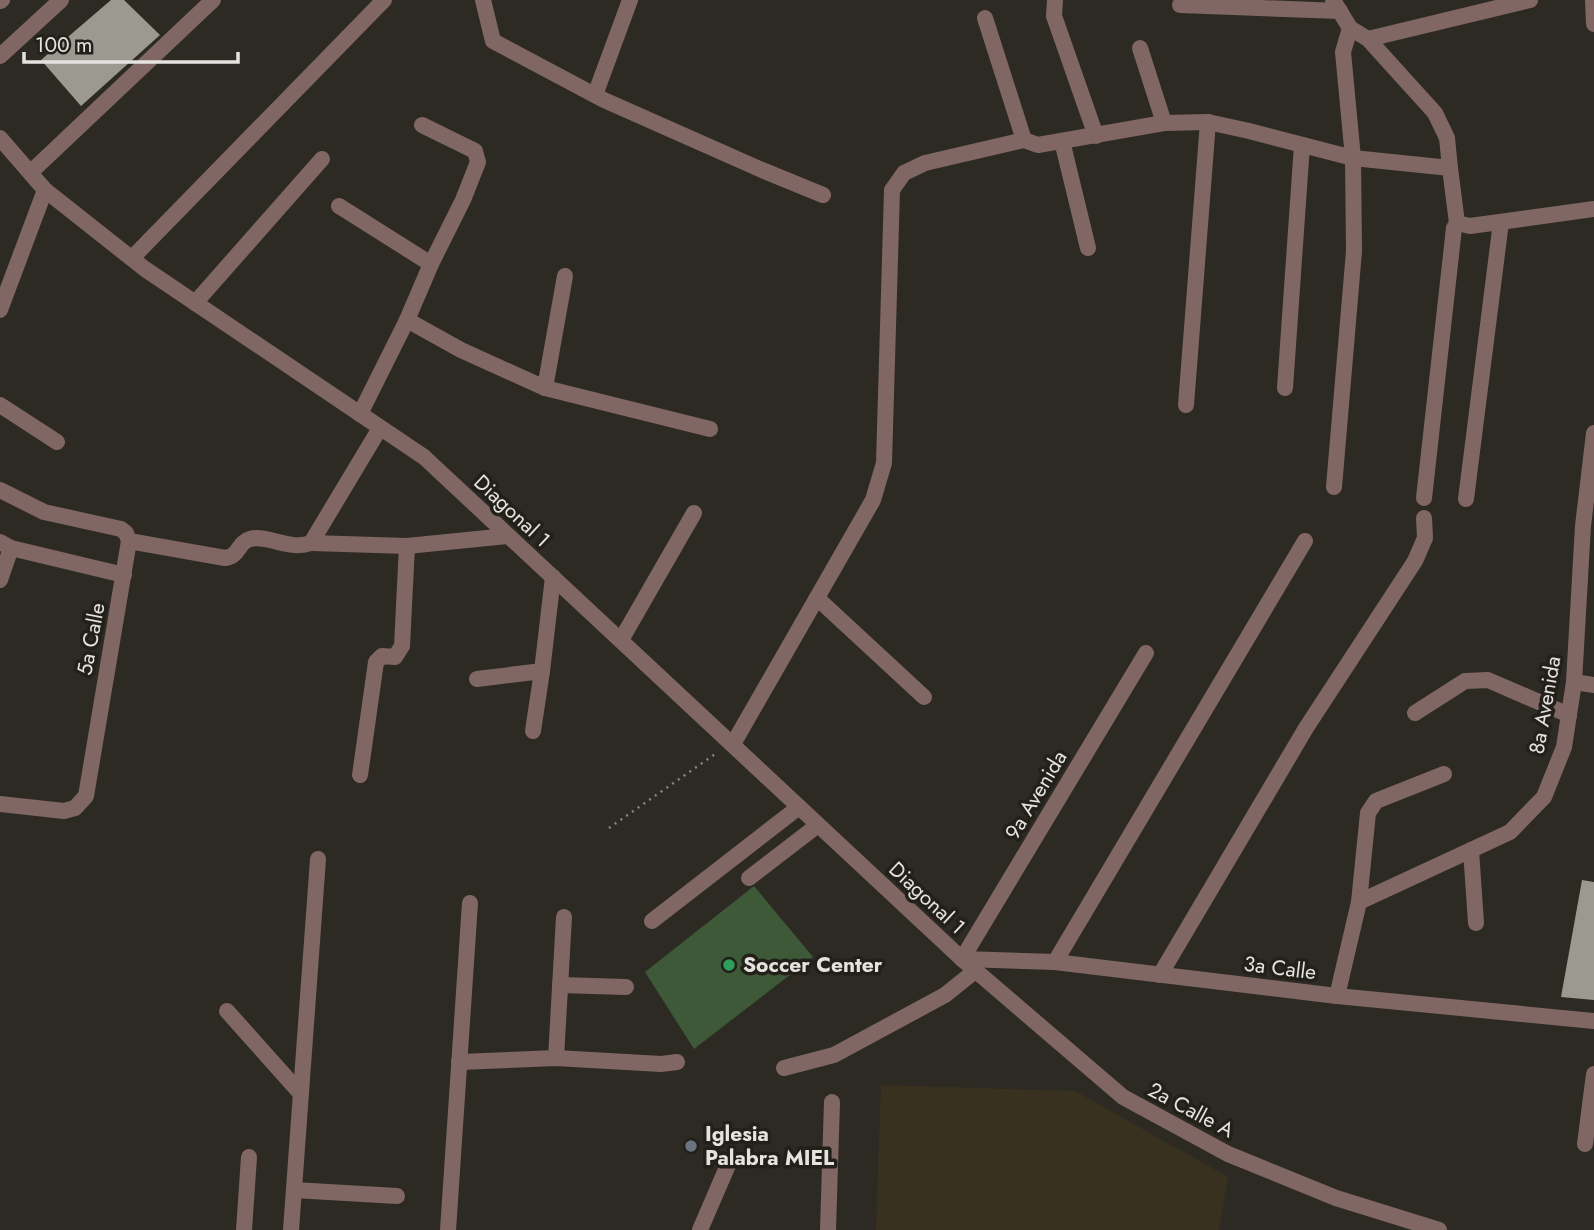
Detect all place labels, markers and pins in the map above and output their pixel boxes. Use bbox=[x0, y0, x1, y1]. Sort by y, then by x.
place label: Soccer Center bbox=[743, 950, 883, 980]
marker: Soccer Center bbox=[721, 957, 737, 973]
place label: Iglesia Palabra MIEL bbox=[705, 1119, 834, 1173]
marker: Iglesia Palabra MIEL bbox=[683, 1138, 699, 1154]

